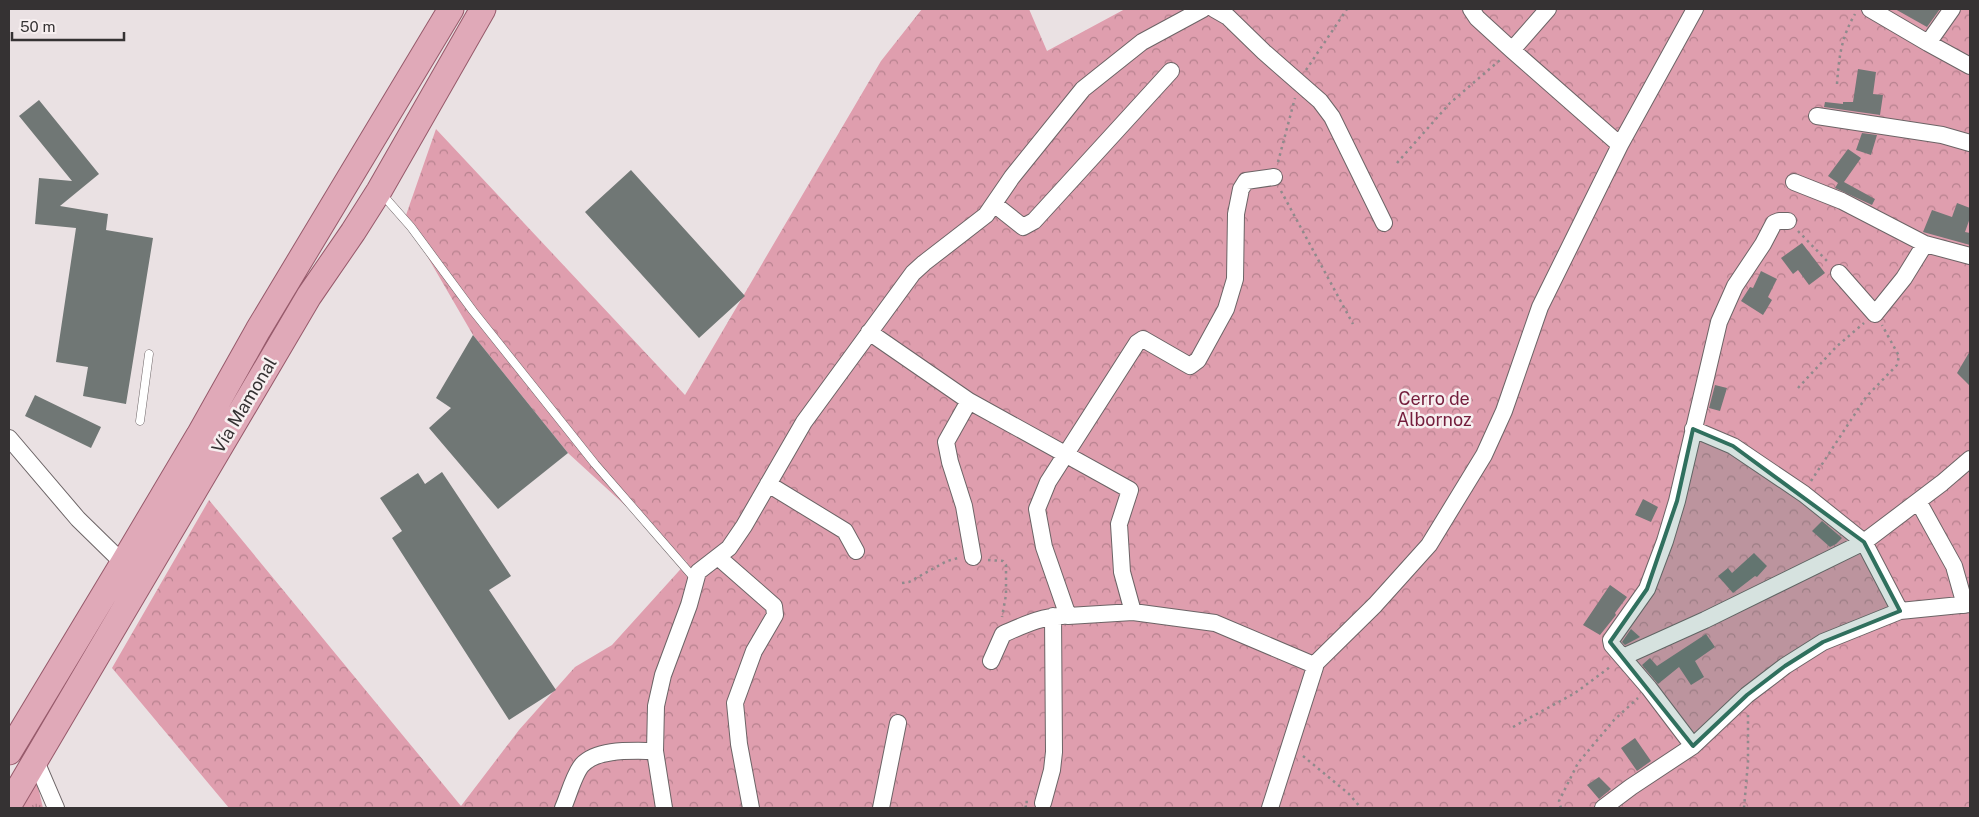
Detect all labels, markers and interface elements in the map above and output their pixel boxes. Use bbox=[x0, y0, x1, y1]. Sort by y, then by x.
scale bar bbox=[12, 10, 125, 42]
text: 50 m bbox=[20, 18, 55, 35]
street label: Vía Mamonal bbox=[207, 353, 281, 457]
park label: Cerro de Albornoz bbox=[1396, 388, 1472, 430]

